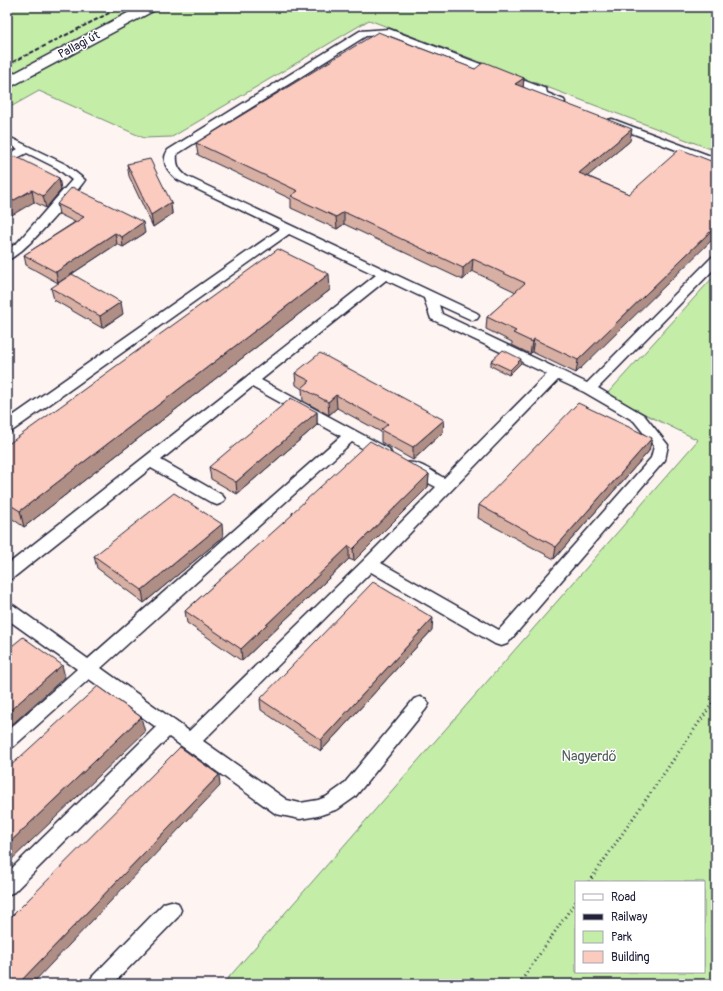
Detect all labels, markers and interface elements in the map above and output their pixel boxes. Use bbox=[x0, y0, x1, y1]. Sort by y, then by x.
street label: Pallagi út bbox=[56, 28, 102, 62]
park label: Nagyerdő bbox=[561, 748, 617, 765]
legend bbox=[575, 881, 705, 973]
text: Road bbox=[611, 890, 636, 905]
text: Railway bbox=[611, 910, 647, 925]
text: Park bbox=[611, 930, 632, 945]
text: Building bbox=[611, 950, 650, 965]

